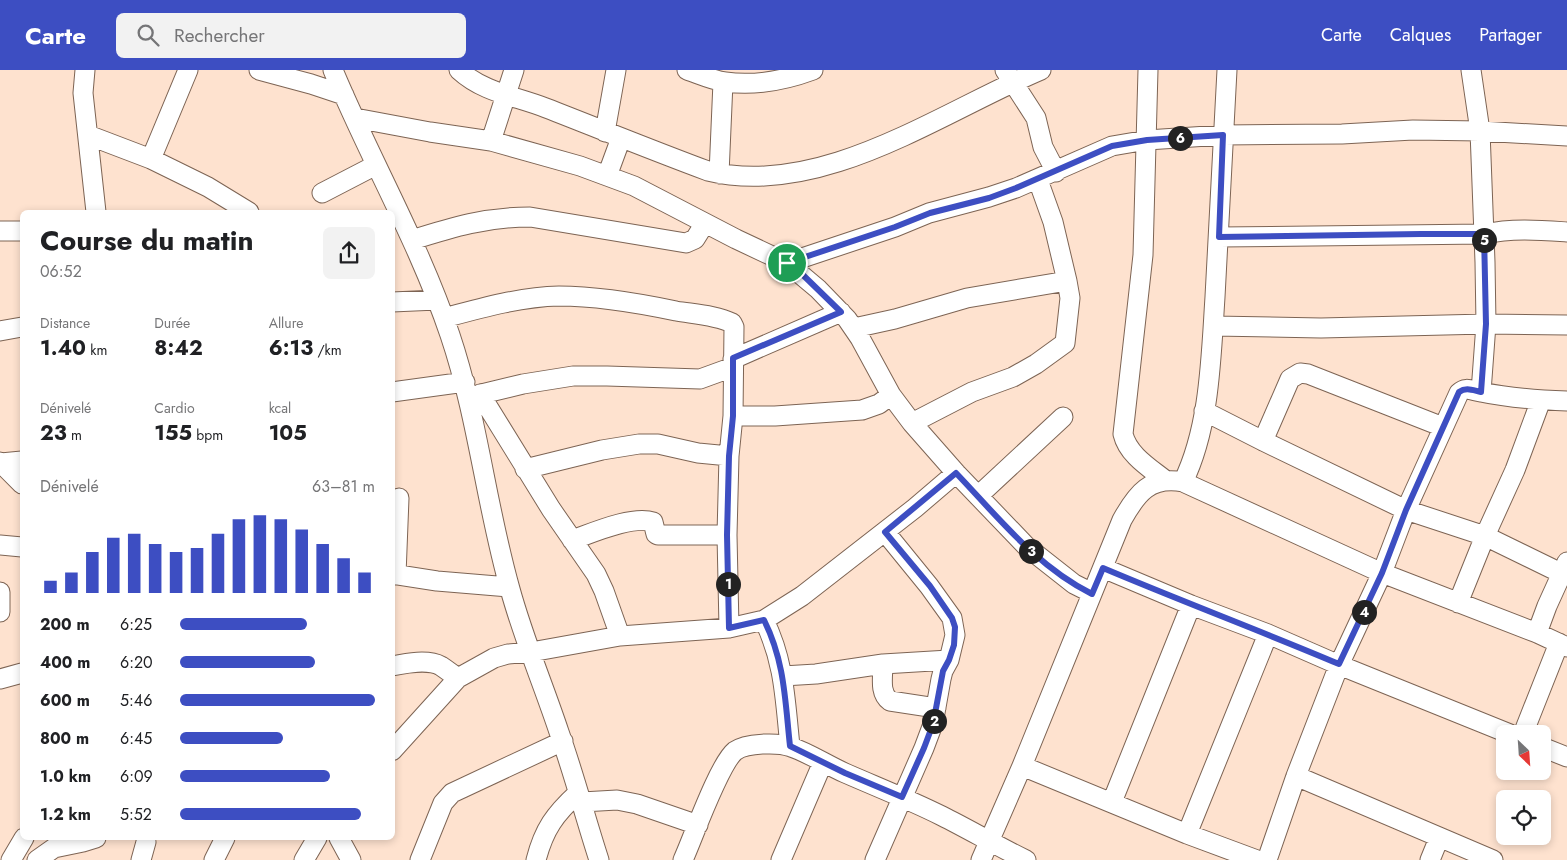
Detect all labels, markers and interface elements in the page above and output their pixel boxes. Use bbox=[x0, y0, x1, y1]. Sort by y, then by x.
search box bbox=[116, 13, 466, 58]
text: Carte bbox=[25, 18, 86, 53]
icon: search bbox=[134, 21, 162, 49]
text: Rechercher bbox=[174, 22, 265, 49]
text: Carte bbox=[1321, 22, 1362, 48]
text: Calques bbox=[1390, 22, 1451, 48]
text: Partager bbox=[1479, 22, 1542, 48]
pin: 6 bbox=[1168, 126, 1192, 150]
text: 6 bbox=[1176, 128, 1185, 148]
text: Course du matin bbox=[40, 220, 254, 261]
button: share bbox=[323, 227, 375, 279]
pin: 5 bbox=[1472, 228, 1496, 252]
text: 5 bbox=[1480, 230, 1489, 250]
pin bbox=[766, 242, 808, 284]
icon: arrive bbox=[773, 249, 801, 277]
text: 06:52 bbox=[40, 260, 82, 283]
text: Distance bbox=[40, 313, 90, 333]
text: Durée bbox=[154, 313, 190, 333]
text: Allure bbox=[269, 313, 304, 333]
text: 1.40 bbox=[40, 333, 86, 363]
text: 8:42 bbox=[154, 333, 203, 363]
text: 6:13 bbox=[269, 333, 313, 363]
text: km bbox=[86, 340, 107, 360]
text: /km bbox=[313, 340, 342, 360]
text: Dénivelé bbox=[40, 398, 91, 418]
text: Cardio bbox=[154, 398, 195, 418]
text: kcal bbox=[269, 398, 291, 418]
text: 23 bbox=[40, 418, 67, 448]
text: 155 bbox=[154, 418, 192, 448]
text: 105 bbox=[269, 418, 307, 448]
text: m bbox=[67, 425, 82, 445]
text: bpm bbox=[192, 425, 223, 445]
text: Dénivelé bbox=[40, 475, 99, 498]
text: 63–81 m bbox=[312, 475, 375, 498]
pin: 3 bbox=[1018, 538, 1044, 564]
text: 3 bbox=[1027, 541, 1036, 561]
pin: 1 bbox=[716, 572, 740, 596]
text: 1 bbox=[725, 574, 732, 594]
pin: 4 bbox=[1352, 600, 1376, 624]
text: 4 bbox=[1360, 602, 1369, 622]
text: 200 m bbox=[40, 613, 90, 636]
text: 6:25 bbox=[120, 613, 152, 636]
text: 400 m bbox=[40, 651, 90, 674]
text: 6:20 bbox=[120, 651, 153, 674]
text: 600 m bbox=[40, 689, 90, 712]
text: 5:46 bbox=[120, 689, 152, 712]
pin: 2 bbox=[922, 708, 946, 734]
text: 2 bbox=[930, 711, 939, 731]
north arrow bbox=[1496, 725, 1551, 780]
map controls bbox=[1496, 725, 1551, 845]
text: 800 m bbox=[40, 727, 89, 750]
text: 6:45 bbox=[120, 727, 152, 750]
text: 1.0 km bbox=[40, 765, 91, 788]
text: 6:09 bbox=[120, 765, 153, 788]
button: locate bbox=[1496, 790, 1551, 845]
text: 1.2 km bbox=[40, 803, 91, 826]
text: 5:52 bbox=[120, 803, 152, 826]

